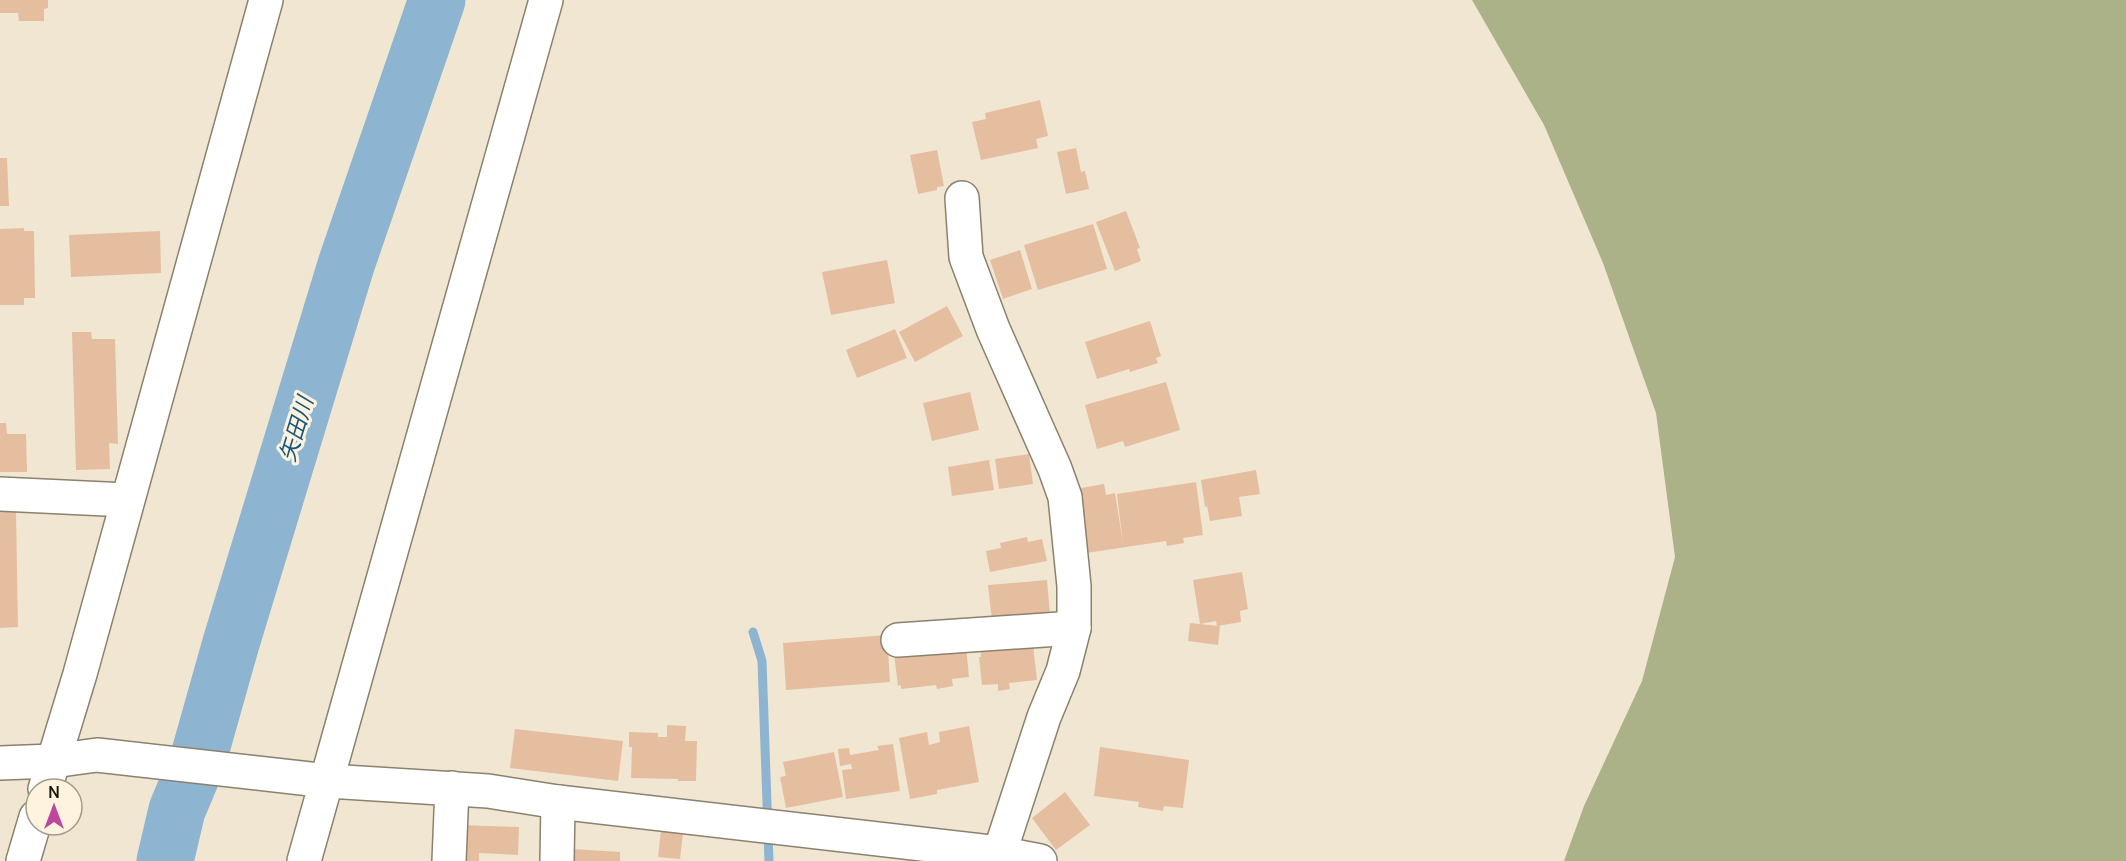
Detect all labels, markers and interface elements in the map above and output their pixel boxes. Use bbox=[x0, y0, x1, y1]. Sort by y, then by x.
water label: 矢田川 bbox=[272, 391, 321, 465]
north arrow bbox=[24, 777, 84, 837]
text: N bbox=[48, 781, 60, 803]

